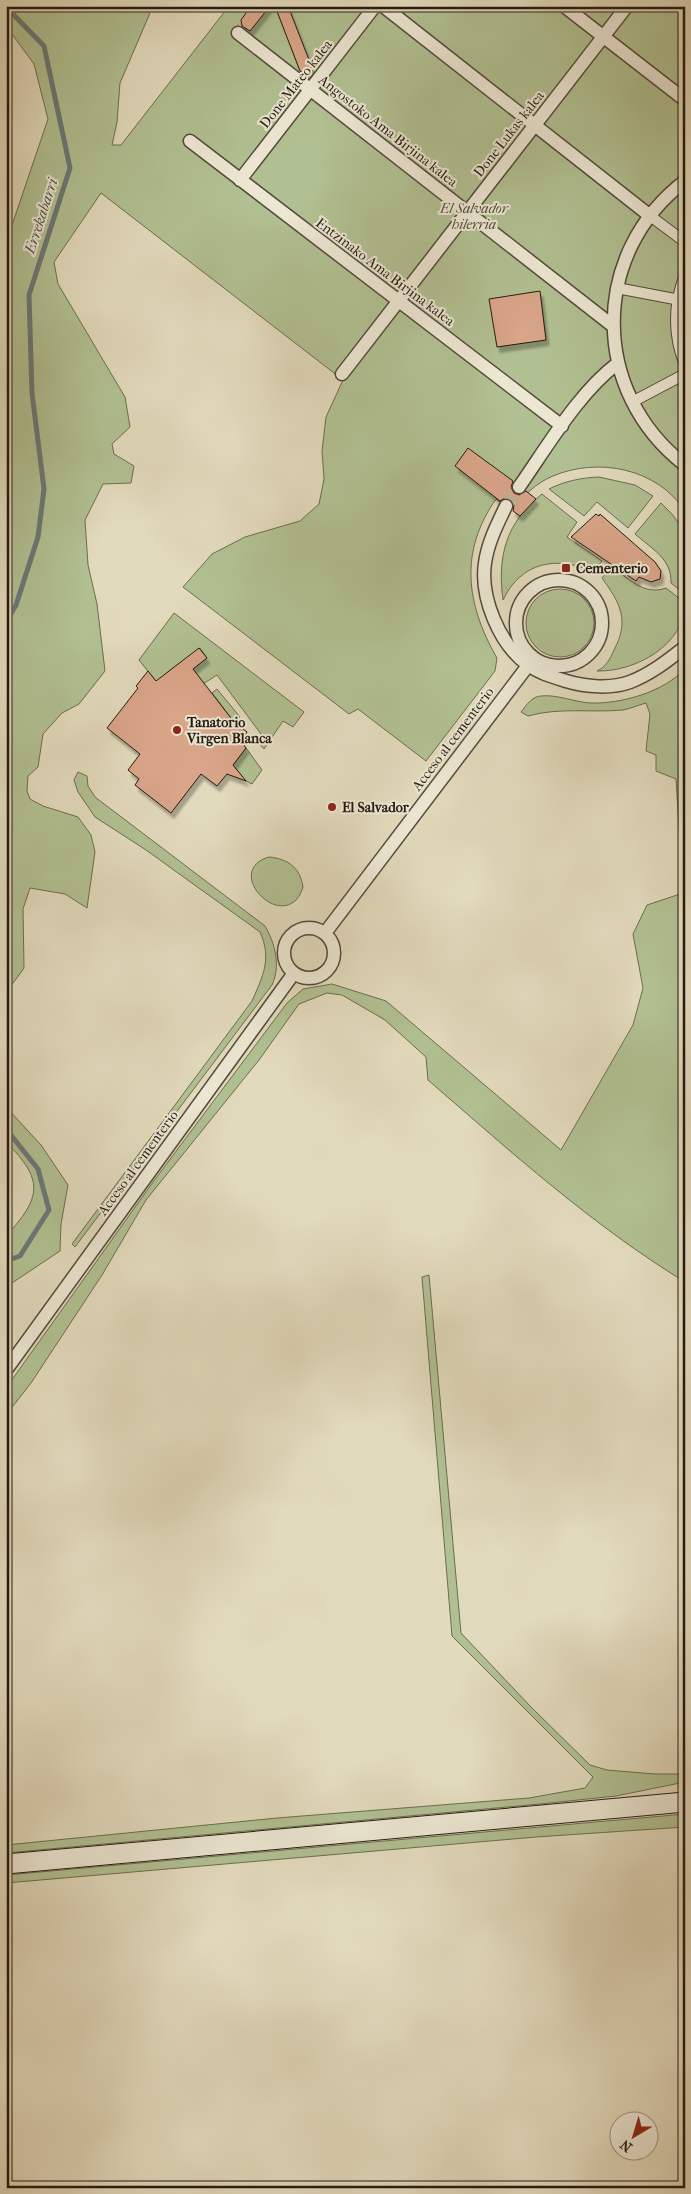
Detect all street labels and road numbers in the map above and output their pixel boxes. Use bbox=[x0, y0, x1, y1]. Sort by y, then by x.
street label: Done Mateo kalea bbox=[256, 36, 336, 132]
street label: Angostoko Ama Birjina kalea bbox=[314, 71, 461, 191]
street label: Done Lukas kalea bbox=[470, 87, 548, 180]
street label: Entzinako Ama Birjina kalea bbox=[312, 214, 458, 330]
street label: Acceso al cementerio bbox=[408, 684, 498, 795]
street label: Acceso al cementerio bbox=[94, 1107, 182, 1220]

